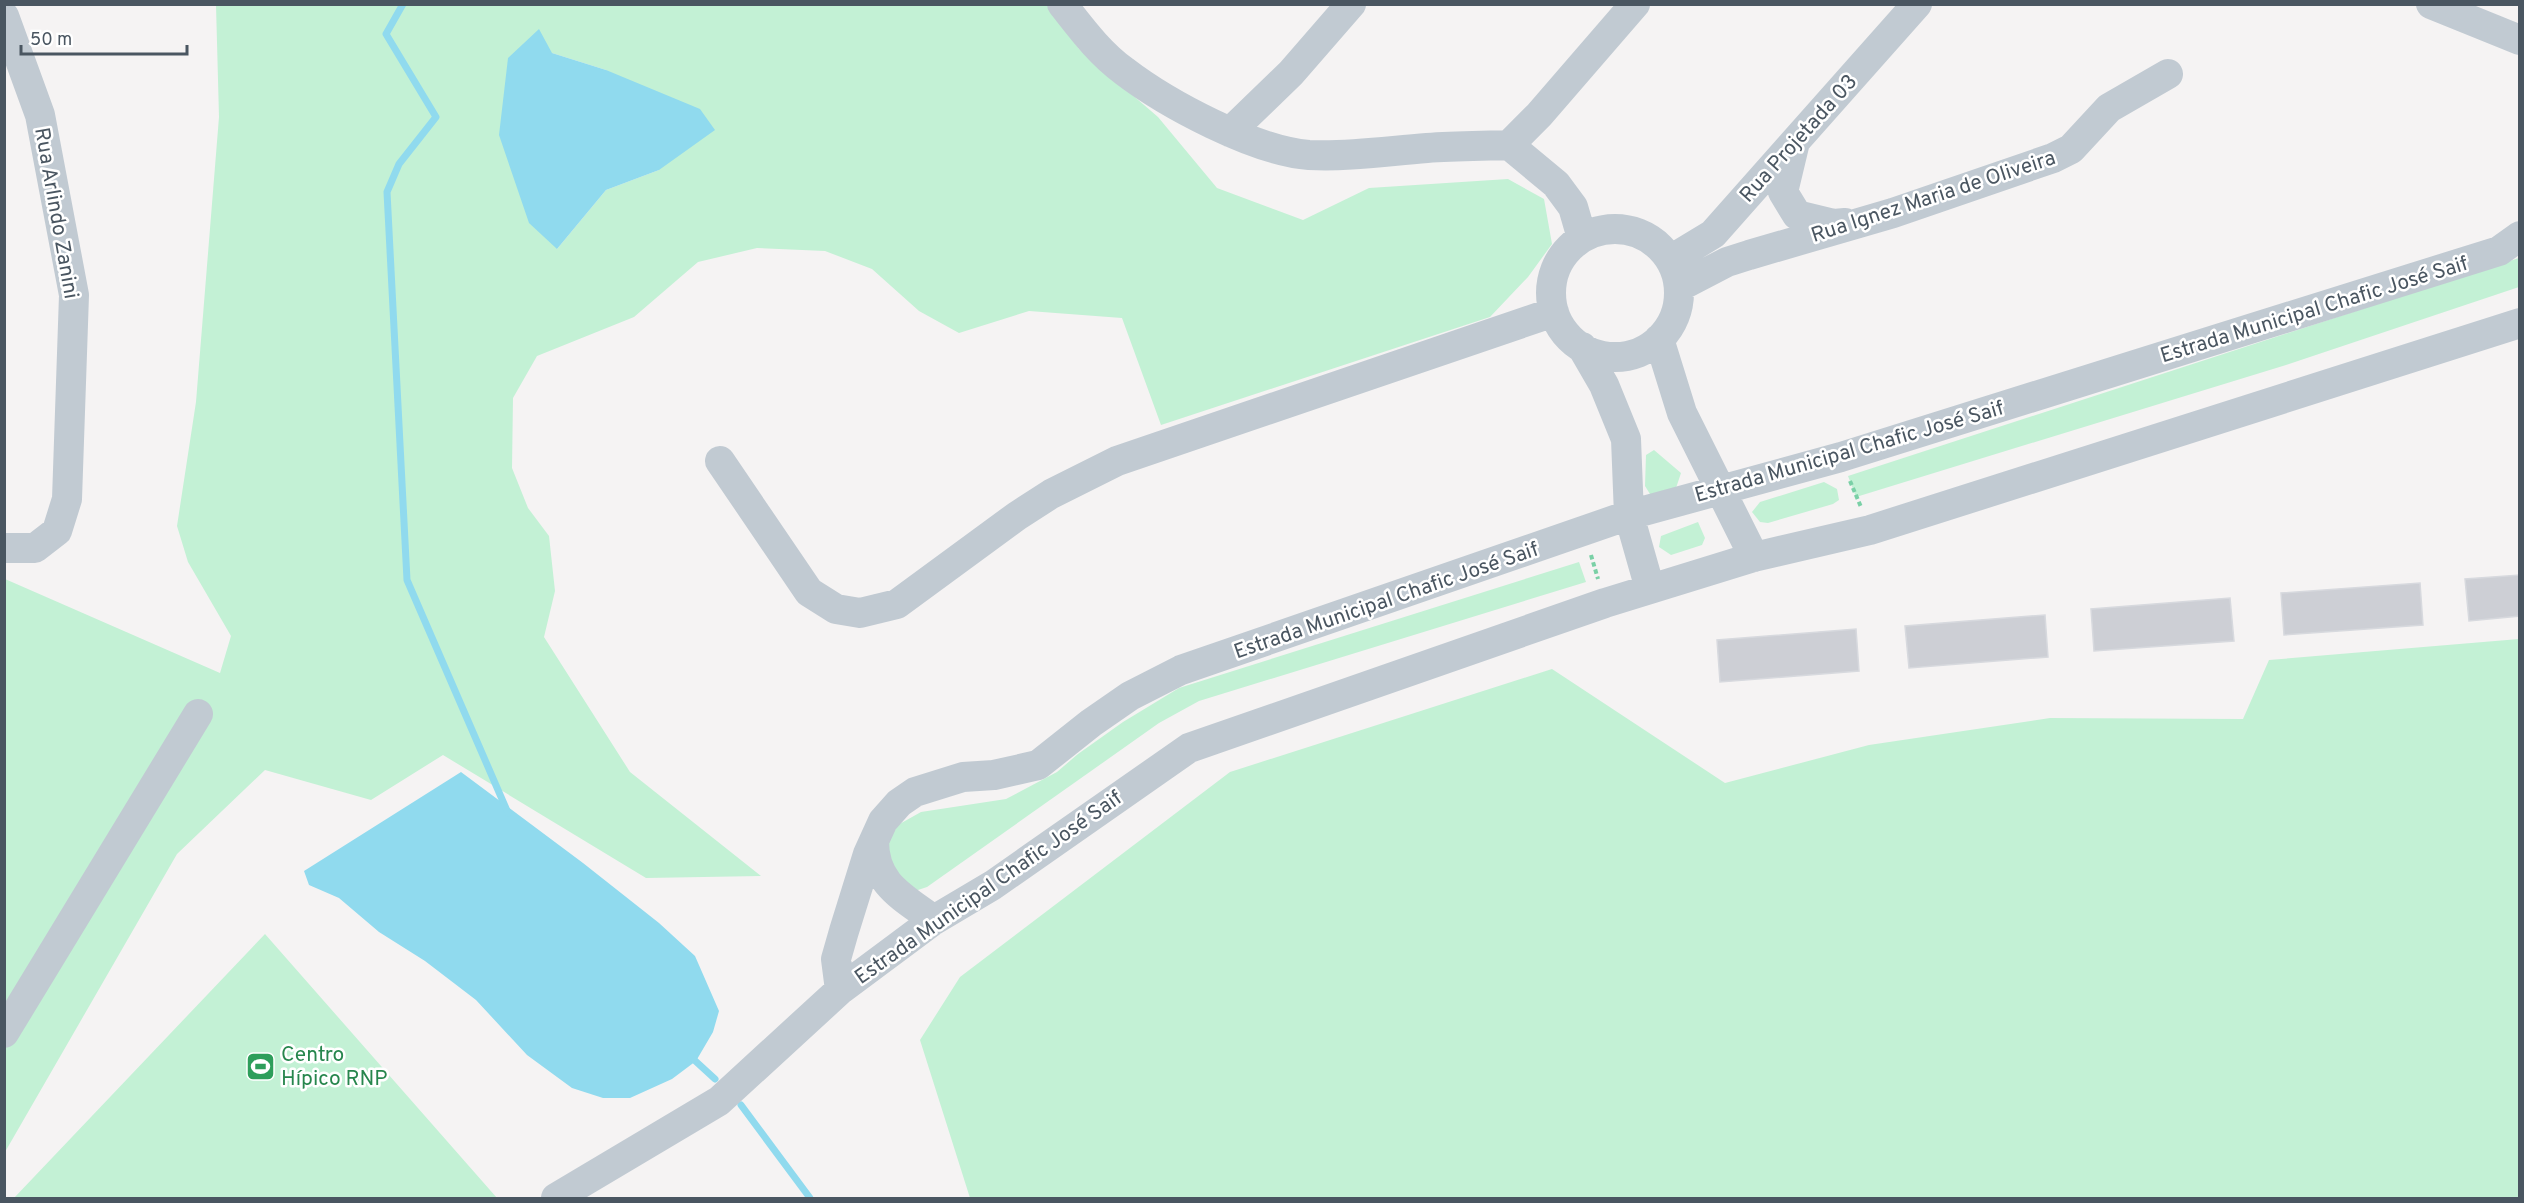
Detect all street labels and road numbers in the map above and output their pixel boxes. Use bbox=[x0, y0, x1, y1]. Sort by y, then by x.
street label: Rua Projetada 03 bbox=[1734, 69, 1864, 209]
street label: Rua Arlindo Zanini bbox=[27, 125, 84, 301]
street label: Rua Ignez Maria de Oliveira bbox=[1808, 145, 2059, 250]
street label: Estrada Municipal Chafic José Saif bbox=[2157, 251, 2472, 370]
street label: Estrada Municipal Chafic José Saif bbox=[1692, 395, 2007, 510]
street label: Estrada Municipal Chafic José Saif bbox=[1231, 536, 1542, 666]
street label: Estrada Municipal Chafic José Saif bbox=[850, 785, 1128, 991]

